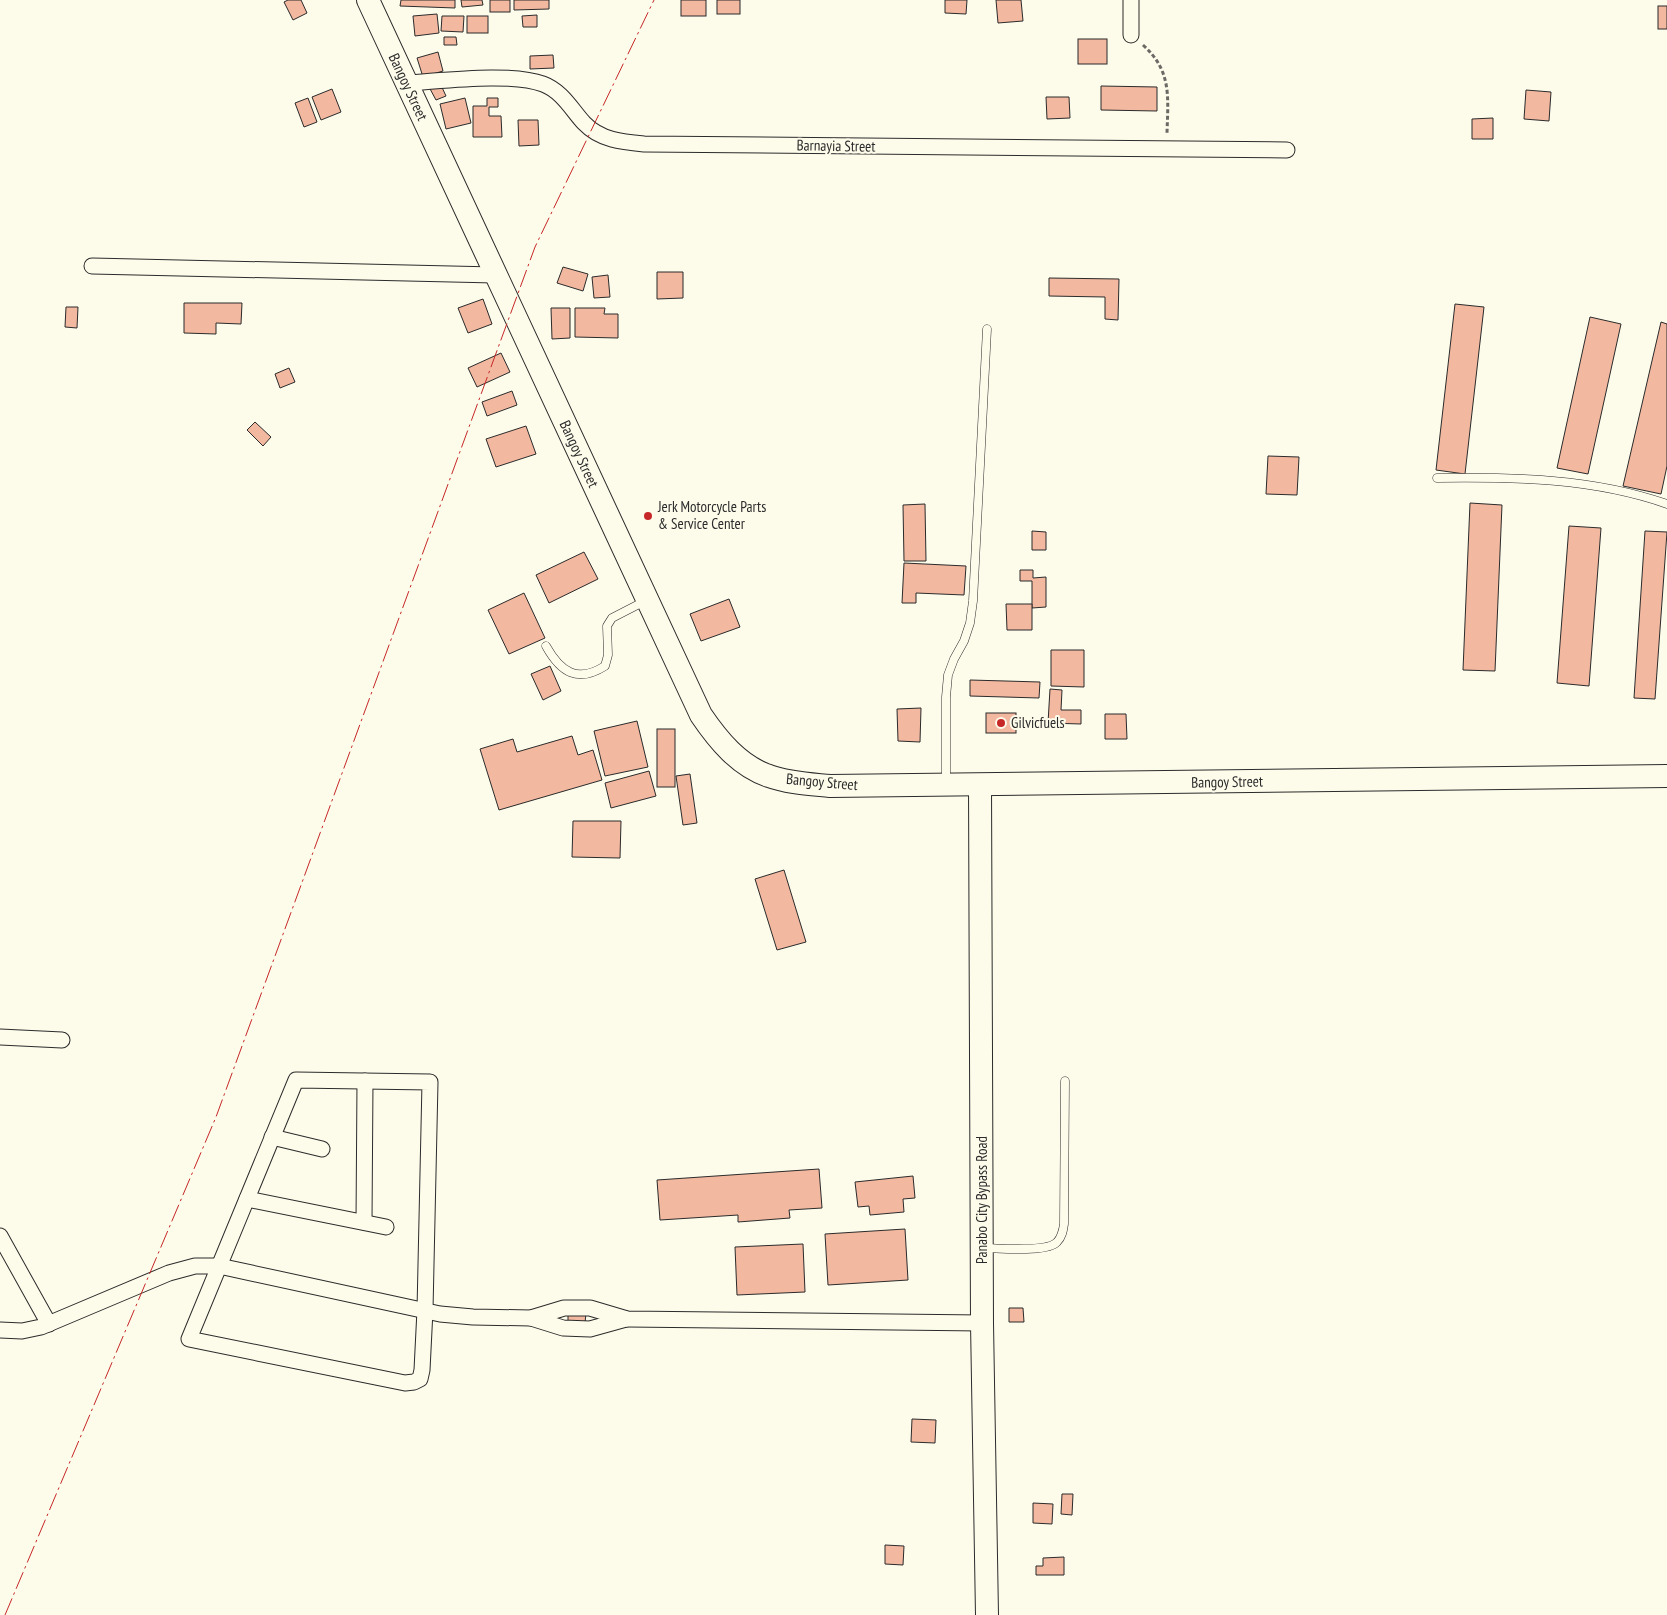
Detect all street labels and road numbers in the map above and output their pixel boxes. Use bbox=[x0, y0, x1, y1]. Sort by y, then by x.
street label: Bangoy Street bbox=[385, 50, 432, 123]
street label: Barnayia Street bbox=[796, 135, 876, 156]
street label: Bangoy Street bbox=[556, 417, 603, 490]
street label: Bangoy Street bbox=[785, 769, 859, 794]
street label: Bangoy Street bbox=[1191, 771, 1263, 792]
street label: Panabo City Bypass Road bbox=[972, 1136, 991, 1264]

